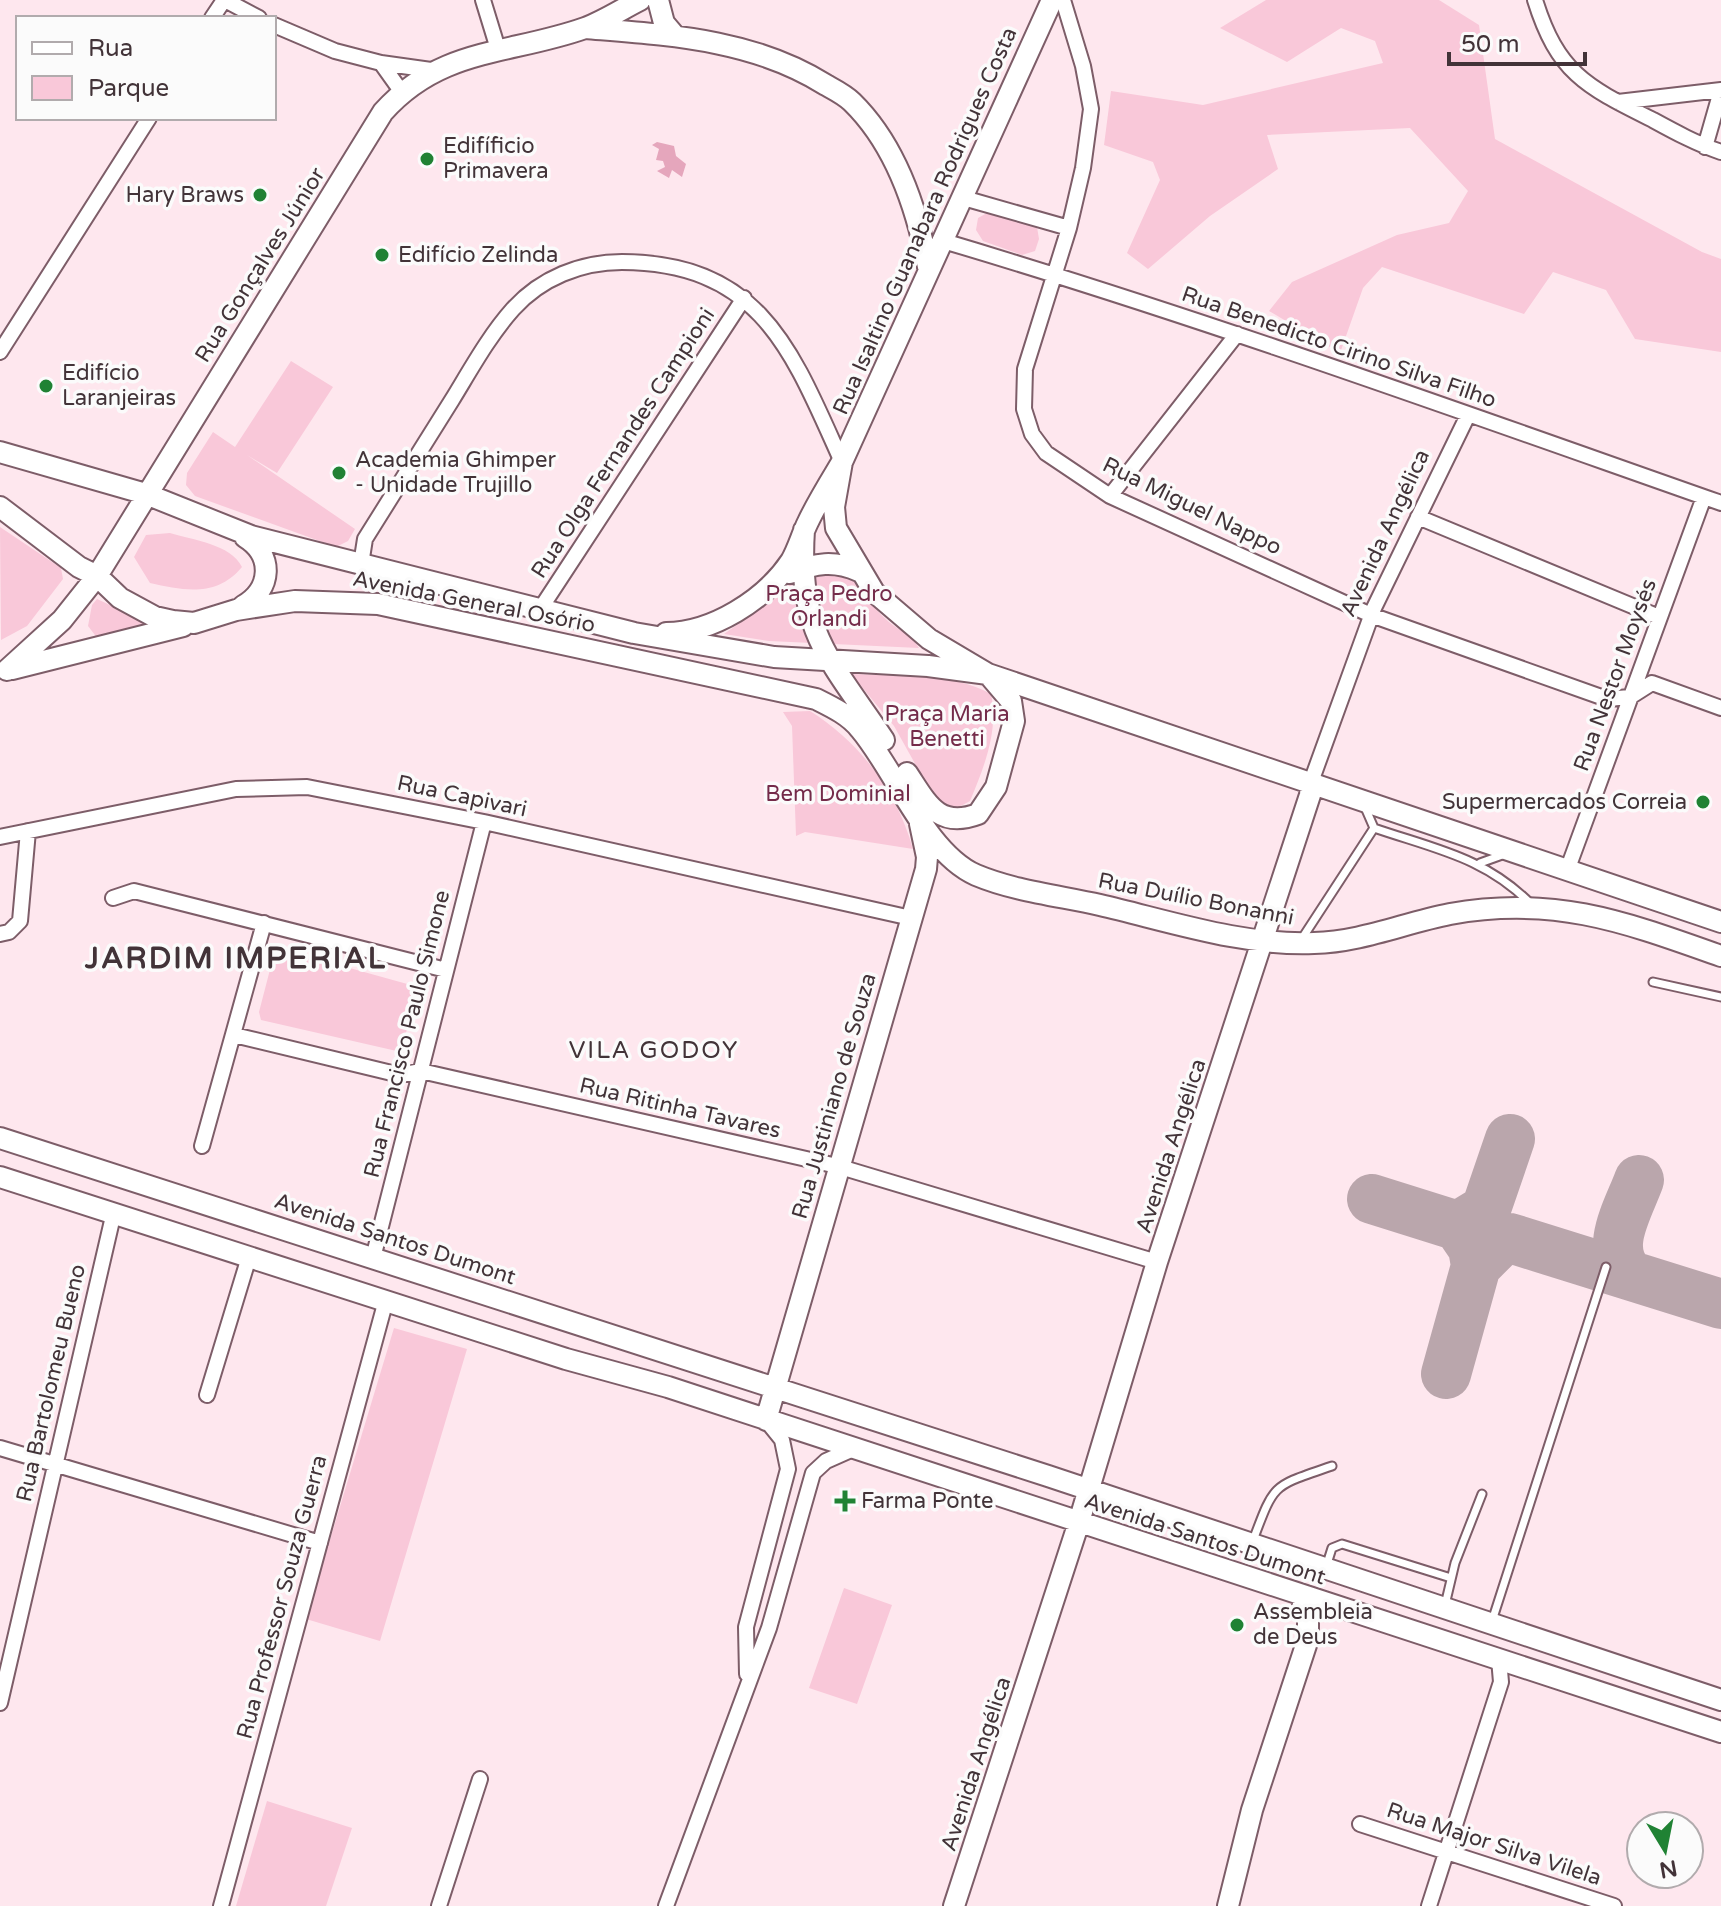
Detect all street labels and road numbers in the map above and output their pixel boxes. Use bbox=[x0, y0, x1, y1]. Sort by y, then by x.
street label: Rua Isaltino Guanabara Rodrigues Costa bbox=[827, 23, 1023, 419]
street label: Rua Gonçalves Júnior bbox=[189, 162, 331, 367]
street label: Rua Benedicto Cirino Silva Filho bbox=[1178, 281, 1500, 413]
street label: Rua Olga Fernandes Campioni bbox=[526, 303, 720, 583]
street label: Avenida Angélica bbox=[1335, 445, 1435, 621]
street label: Rua Miguel Nappo bbox=[1098, 451, 1286, 561]
street label: Avenida General Osório bbox=[351, 566, 597, 638]
street label: Rua Nestor Moysés bbox=[1568, 575, 1662, 775]
street label: Rua Capivari bbox=[395, 770, 529, 822]
street label: Rua Duílio Bonanni bbox=[1096, 867, 1296, 931]
street label: Rua Francisco Paulo Simone bbox=[359, 888, 455, 1180]
street label: Rua Justiniano de Souza bbox=[786, 970, 882, 1222]
street label: Avenida Angélica bbox=[1131, 1056, 1211, 1236]
street label: Rua Ritinha Tavares bbox=[577, 1072, 783, 1144]
street label: Avenida Santos Dumont bbox=[271, 1188, 519, 1290]
street label: Rua Bartolomeu Bueno bbox=[11, 1262, 91, 1504]
street label: Rua Professor Souza Guerra bbox=[232, 1452, 332, 1742]
street label: Avenida Santos Dumont bbox=[1081, 1488, 1329, 1590]
street label: Avenida Angélica bbox=[936, 1674, 1016, 1854]
street label: Rua Major Silva Vilela bbox=[1383, 1797, 1605, 1891]

